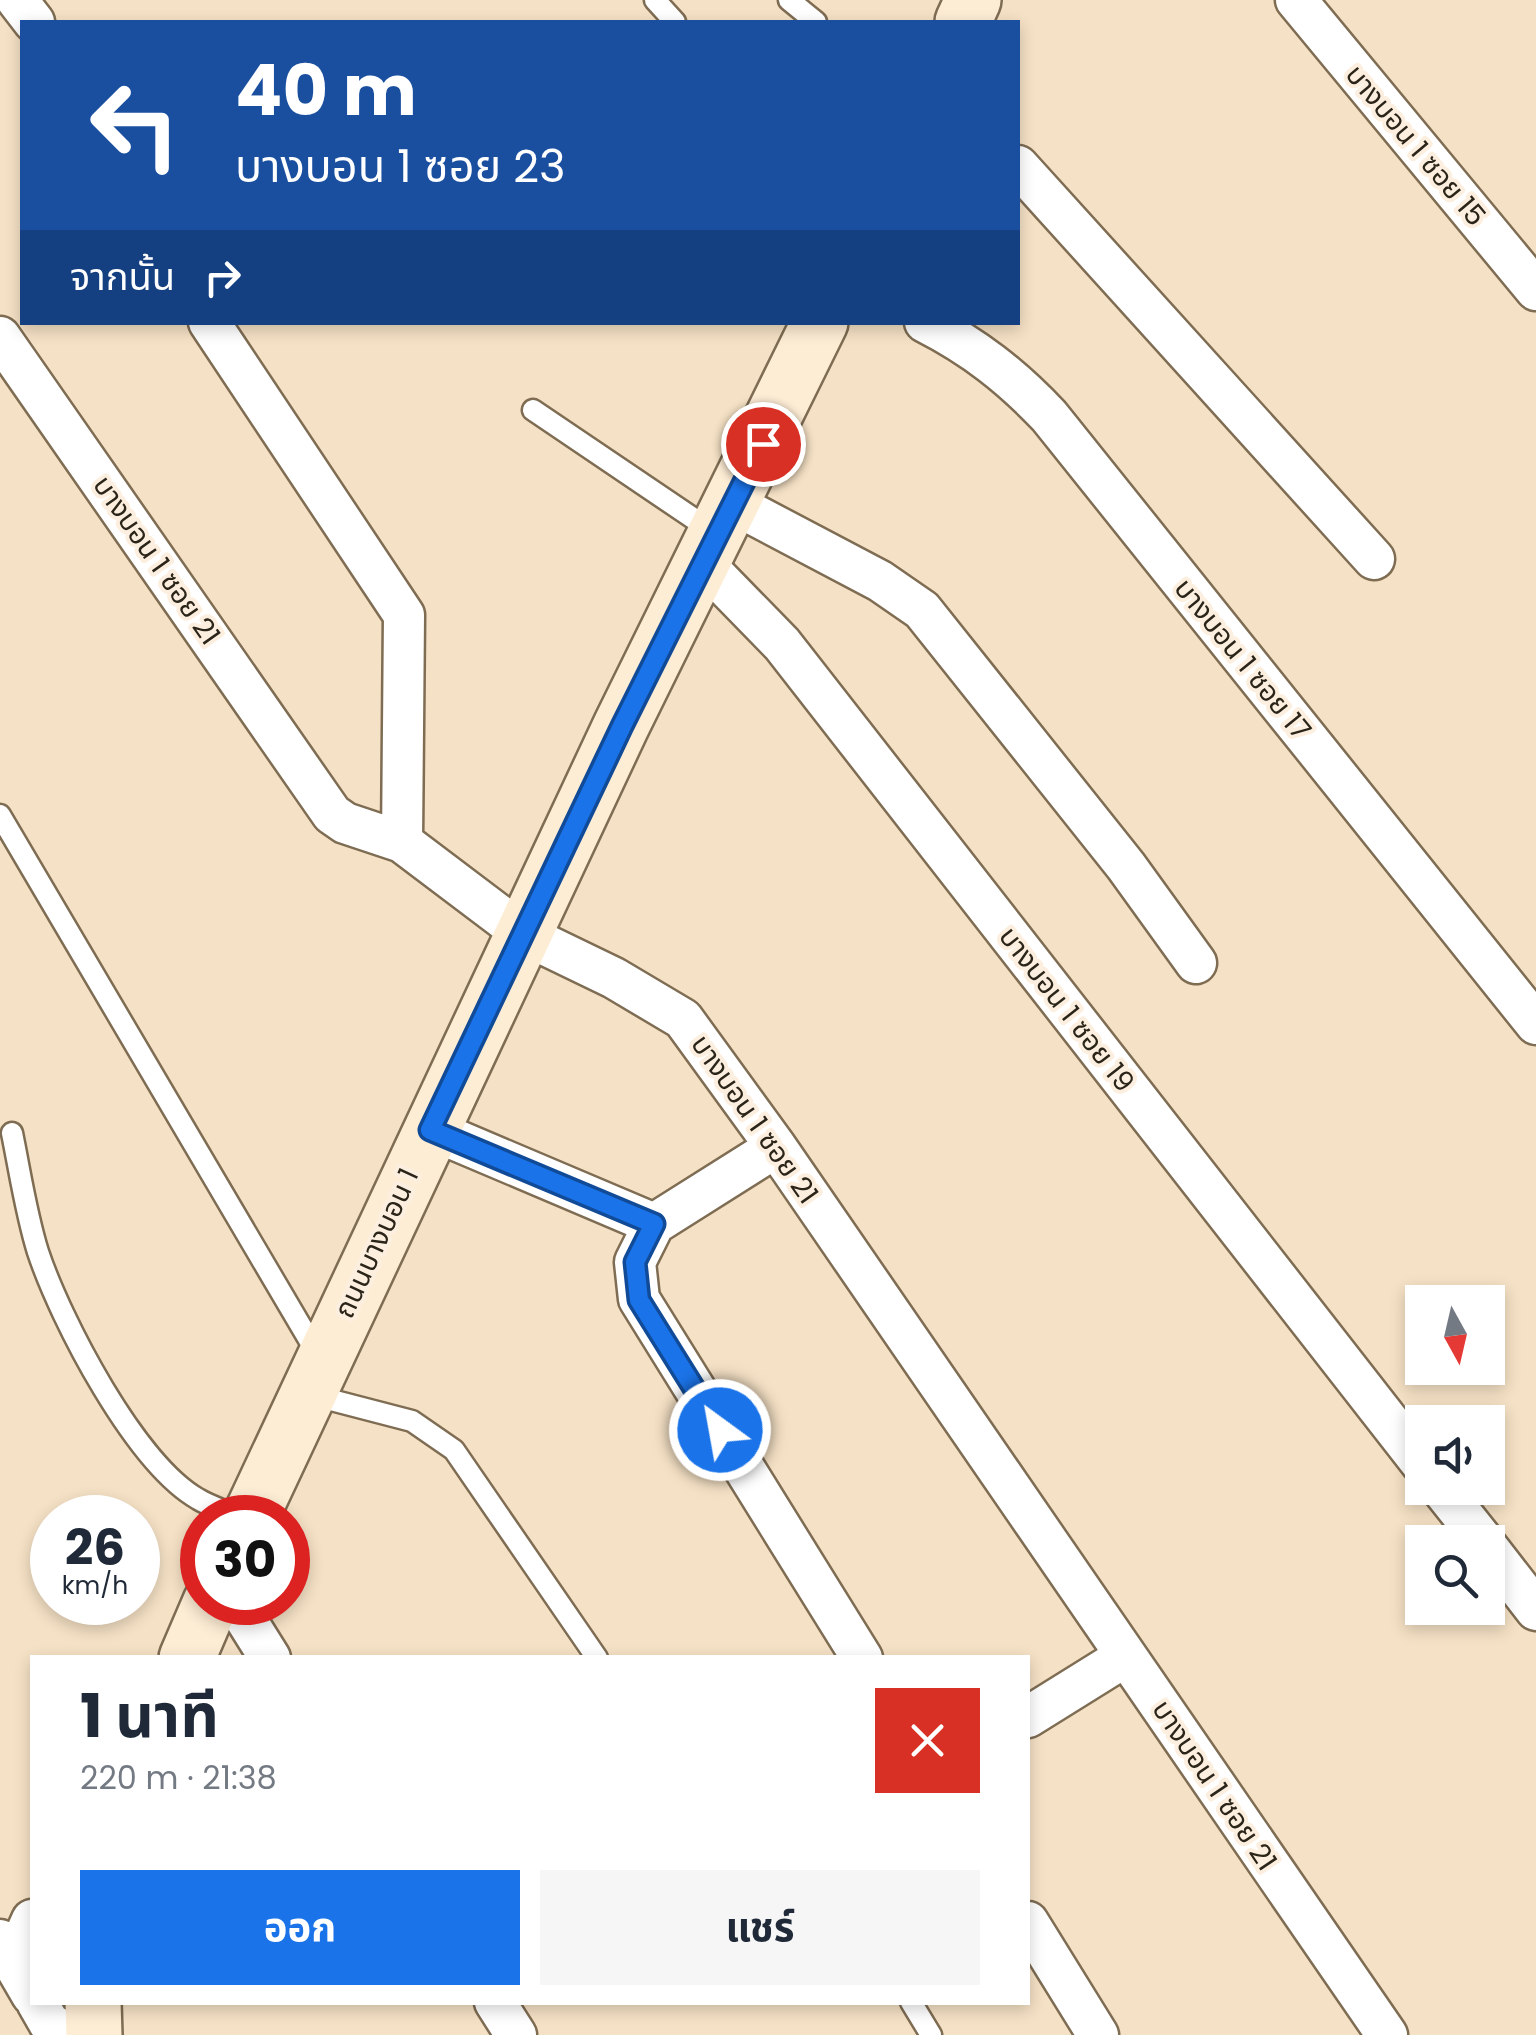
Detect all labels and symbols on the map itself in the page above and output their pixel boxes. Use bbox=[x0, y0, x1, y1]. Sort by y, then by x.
street label: บางบอน 1 ซอย 15 bbox=[1337, 56, 1495, 234]
pin bbox=[721, 402, 806, 487]
street label: บางบอน 1 ซอย 21 bbox=[84, 468, 229, 653]
street label: บางบอน 1 ซอย 17 bbox=[1165, 570, 1320, 748]
street label: บางบอน 1 ซอย 19 bbox=[990, 919, 1143, 1100]
street label: บางบอน 1 ซอย 21 bbox=[682, 1027, 827, 1212]
street label: ถนนบางบอน 1 bbox=[325, 1162, 428, 1324]
north arrow bbox=[1405, 1285, 1505, 1385]
position arrow bbox=[668, 1378, 772, 1482]
speed limit sign: 30 bbox=[180, 1495, 310, 1625]
street label: บางบอน 1 ซอย 21 bbox=[1143, 1692, 1286, 1878]

